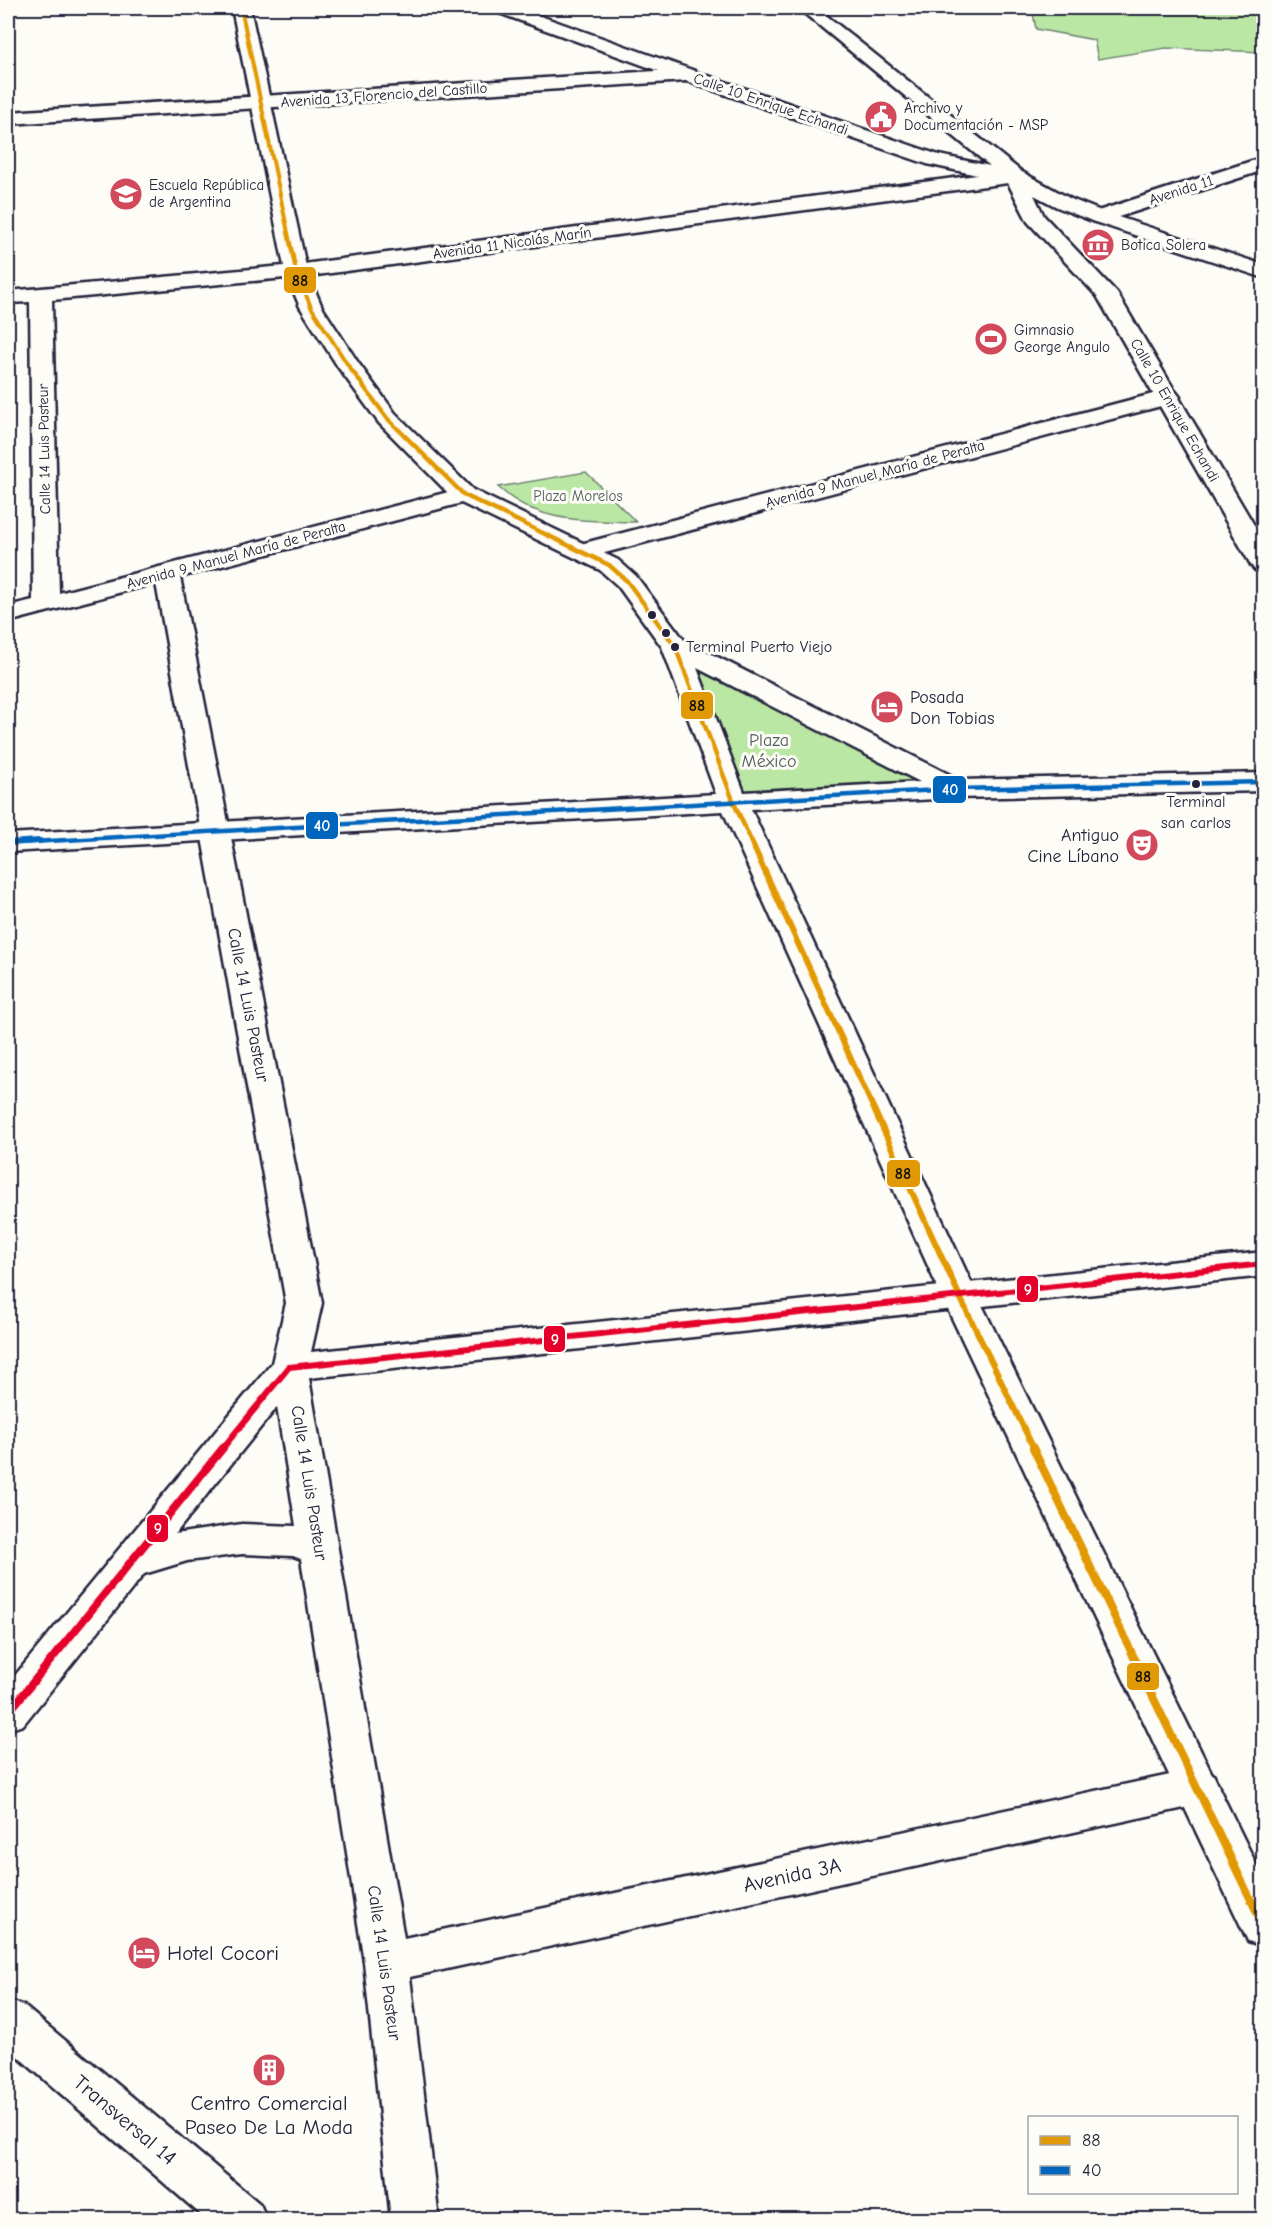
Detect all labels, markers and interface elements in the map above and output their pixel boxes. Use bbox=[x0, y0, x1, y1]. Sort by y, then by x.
street label: Calle 10 Enrique Echandi bbox=[691, 69, 851, 139]
street label: Avenida 13 Florencio del Castillo bbox=[280, 79, 488, 111]
public building icon: Archivo y Documentación - MSP bbox=[863, 99, 899, 135]
place label: Archivo y Documentación - MSP bbox=[904, 99, 1049, 134]
street label: Avenida 11 bbox=[1147, 171, 1215, 209]
school or university icon: Escuela República de Argentina bbox=[108, 176, 144, 212]
place label: Escuela República de Argentina bbox=[149, 176, 264, 211]
street label: Avenida 11 Nicolás Marín bbox=[431, 223, 593, 263]
museum icon: Botica Solera bbox=[1080, 227, 1116, 263]
place label: Botica Solera bbox=[1121, 236, 1206, 254]
line badge: 88 bbox=[283, 266, 317, 294]
text: 88 bbox=[292, 272, 308, 290]
sports icon: Gimnasio George Angulo bbox=[973, 321, 1009, 357]
place label: Gimnasio George Angulo bbox=[1014, 321, 1110, 356]
street label: Calle 10 Enrique Echandi bbox=[1127, 335, 1223, 485]
street label: Calle 14 Luis Pasteur bbox=[34, 384, 54, 514]
street label: Avenida 9 Manuel María de Peralta bbox=[763, 436, 987, 512]
park label: Plaza Morelos bbox=[533, 487, 623, 505]
street label: Avenida 9 Manuel María de Peralta bbox=[124, 517, 348, 593]
unlabelled marker bbox=[646, 609, 658, 621]
unlabelled marker bbox=[660, 627, 672, 639]
place label: Terminal Puerto Viejo bbox=[686, 638, 832, 656]
marker: Terminal Puerto Viejo bbox=[669, 641, 681, 653]
place label: Posada Don Tobias bbox=[910, 687, 995, 729]
hotel icon: Posada Don Tobias bbox=[869, 689, 905, 725]
line badge: 88 bbox=[680, 691, 714, 720]
text: 88 bbox=[689, 697, 705, 715]
park label: Plaza México bbox=[742, 730, 796, 772]
line badge: 40 bbox=[932, 775, 967, 804]
marker: Terminal san carlos bbox=[1190, 778, 1202, 790]
text: 40 bbox=[942, 781, 958, 799]
place label: Terminal san carlos bbox=[1161, 793, 1231, 832]
line badge: 40 bbox=[305, 811, 339, 840]
text: 40 bbox=[314, 817, 330, 835]
place label: Antiguo Cine Líbano bbox=[1027, 825, 1119, 867]
theatre icon: Antiguo Cine Líbano bbox=[1124, 827, 1160, 863]
street label: Calle 14 Luis Pasteur bbox=[223, 926, 273, 1085]
line badge: 88 bbox=[886, 1159, 921, 1188]
text: 88 bbox=[895, 1165, 911, 1183]
line badge: 9 bbox=[1016, 1275, 1039, 1303]
text: 9 bbox=[1024, 1281, 1032, 1299]
line badge: 9 bbox=[543, 1325, 566, 1353]
text: 9 bbox=[551, 1331, 559, 1349]
street label: Calle 14 Luis Pasteur bbox=[286, 1404, 332, 1563]
line badge: 9 bbox=[146, 1514, 169, 1543]
text: 9 bbox=[154, 1520, 162, 1538]
line badge: 88 bbox=[1126, 1662, 1160, 1691]
text: 88 bbox=[1135, 1668, 1151, 1686]
street label: Avenida 3A bbox=[741, 1853, 843, 1897]
street label: Calle 14 Luis Pasteur bbox=[363, 1884, 405, 2043]
hotel icon: Hotel Cocori bbox=[126, 1935, 162, 1971]
place label: Hotel Cocori bbox=[167, 1941, 279, 1965]
building icon: Centro Comercial Paseo De La Moda bbox=[251, 2052, 287, 2088]
street label: Transversal 14 bbox=[69, 2070, 181, 2170]
place label: Centro Comercial Paseo De La Moda bbox=[185, 2091, 353, 2139]
legend bbox=[1028, 2116, 1238, 2194]
text: 88 bbox=[1082, 2130, 1101, 2151]
text: 40 bbox=[1082, 2160, 1102, 2181]

